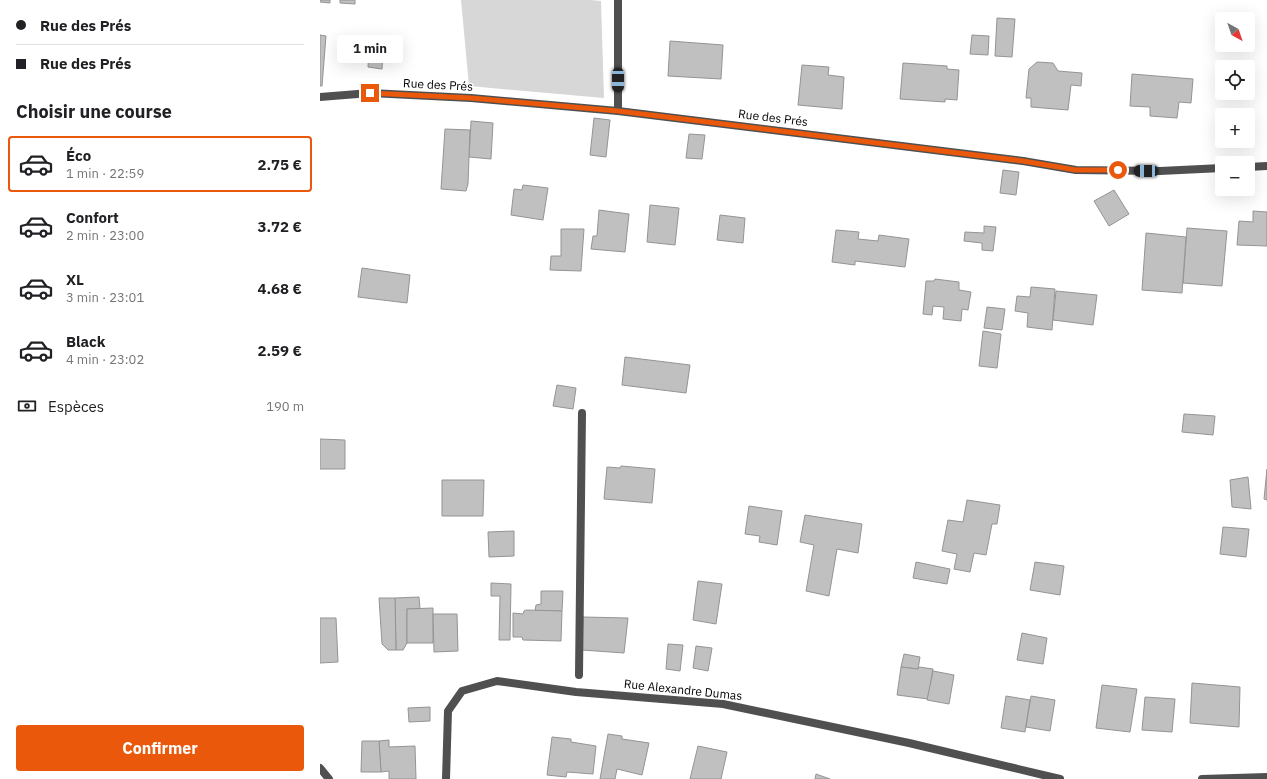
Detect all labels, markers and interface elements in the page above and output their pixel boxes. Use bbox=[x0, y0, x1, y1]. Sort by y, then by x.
north arrow bbox=[1215, 12, 1255, 52]
map controls bbox=[1215, 12, 1255, 196]
text: Rue des Prés bbox=[40, 16, 131, 35]
callout: 1 min bbox=[337, 35, 403, 63]
text: 1 min bbox=[353, 40, 387, 57]
text: Rue des Prés bbox=[40, 54, 131, 73]
button: locate bbox=[1215, 60, 1255, 100]
car bbox=[612, 68, 624, 92]
street label: Rue des Prés bbox=[403, 75, 474, 94]
route end bbox=[361, 84, 379, 102]
text: Choisir une course bbox=[16, 100, 172, 123]
street label: Rue des Prés bbox=[737, 106, 809, 129]
button: + bbox=[1215, 108, 1255, 148]
icon: car bbox=[18, 146, 54, 182]
text: Éco bbox=[66, 146, 91, 165]
text: 2.75 € bbox=[257, 155, 302, 174]
button: − bbox=[1215, 156, 1255, 196]
route start bbox=[1109, 161, 1127, 179]
text: 1 min · 22:59 bbox=[66, 165, 144, 182]
car bbox=[1134, 165, 1158, 177]
icon: car bbox=[18, 208, 54, 244]
text: Confort bbox=[66, 208, 119, 227]
text: 3.72 € bbox=[257, 217, 302, 236]
text: 2 min · 23:00 bbox=[66, 227, 144, 244]
icon: car bbox=[18, 270, 54, 306]
text: XL bbox=[66, 270, 84, 289]
text: 4.68 € bbox=[257, 279, 302, 298]
text: 3 min · 23:01 bbox=[66, 289, 144, 306]
icon: car bbox=[18, 332, 54, 368]
text: Black bbox=[66, 332, 106, 351]
text: 2.59 € bbox=[257, 341, 302, 360]
text: 4 min · 23:02 bbox=[66, 351, 144, 368]
icon: cash bbox=[16, 395, 38, 417]
text: Espèces bbox=[48, 397, 104, 416]
text: 190 m bbox=[266, 398, 304, 415]
street label: Rue Alexandre Dumas bbox=[623, 676, 743, 703]
button: Confirmer bbox=[16, 725, 304, 771]

